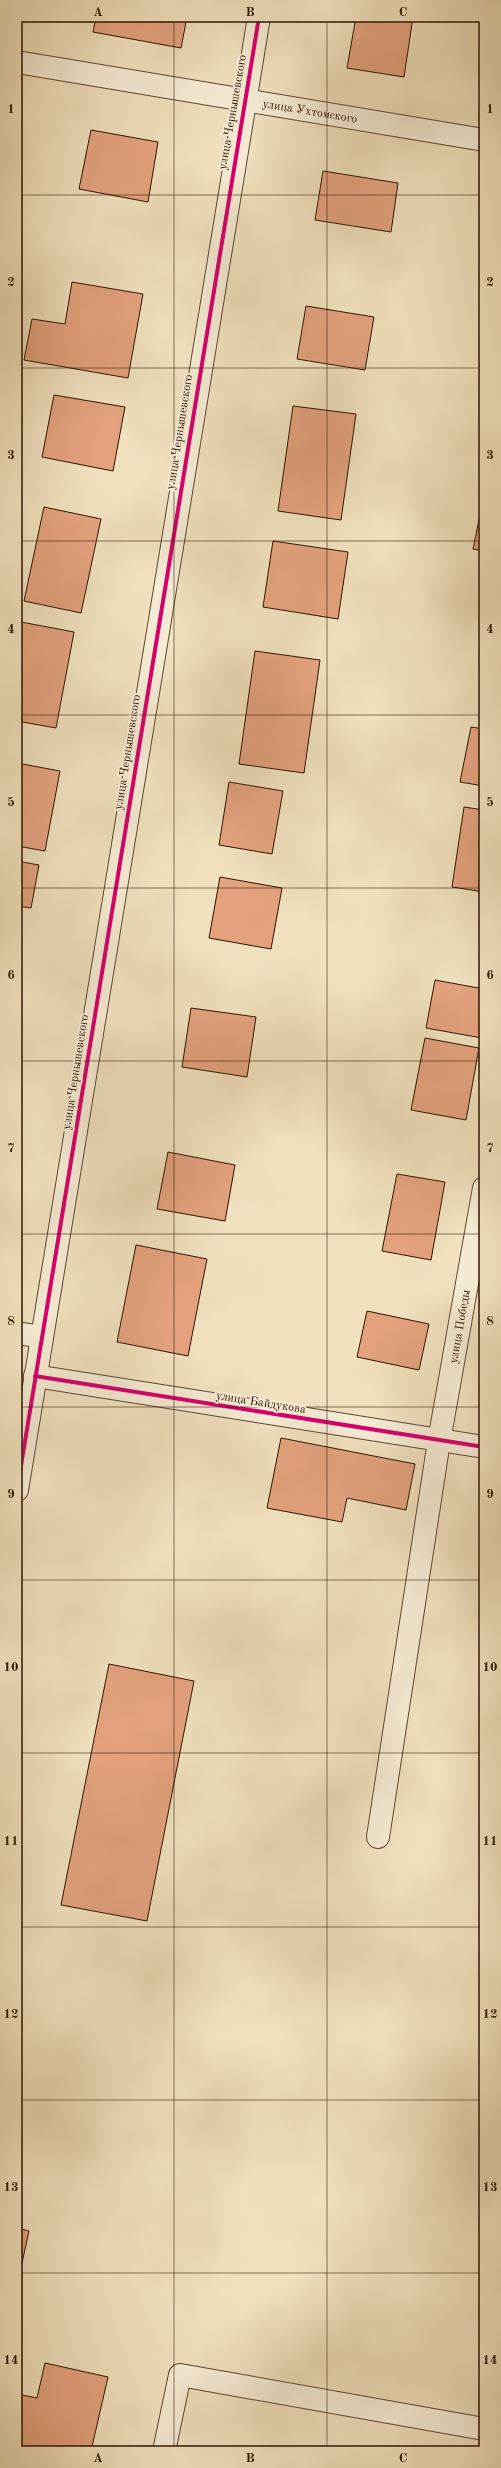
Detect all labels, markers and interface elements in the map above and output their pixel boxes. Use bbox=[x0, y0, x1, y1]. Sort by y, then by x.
text: A bbox=[93, 6, 103, 19]
text: B bbox=[245, 6, 255, 19]
text: C bbox=[399, 6, 407, 19]
street label: улица Чернышевского bbox=[217, 54, 249, 171]
street label: улица Ухтомского bbox=[261, 98, 358, 126]
text: 1 bbox=[7, 103, 15, 116]
text: 1 bbox=[486, 103, 494, 116]
text: 2 bbox=[7, 276, 15, 289]
text: 2 bbox=[486, 276, 494, 289]
street label: улица Чернышевского bbox=[165, 374, 195, 491]
text: 3 bbox=[7, 449, 15, 462]
text: 3 bbox=[486, 449, 494, 462]
text: 4 bbox=[7, 623, 15, 636]
text: 4 bbox=[486, 623, 494, 636]
street label: улица Чернышевского bbox=[113, 694, 143, 811]
text: 5 bbox=[7, 796, 15, 809]
text: 5 bbox=[486, 796, 494, 809]
text: 6 bbox=[7, 969, 15, 982]
text: 6 bbox=[486, 969, 494, 982]
street label: улица Чернышевского bbox=[61, 1014, 91, 1131]
text: 7 bbox=[7, 1142, 15, 1155]
text: 7 bbox=[486, 1142, 494, 1155]
street label: улица Победы bbox=[448, 1289, 473, 1365]
text: 8 bbox=[7, 1315, 15, 1328]
text: 8 bbox=[486, 1315, 494, 1328]
street label: улица Байдукова bbox=[215, 1390, 307, 1416]
text: 9 bbox=[7, 1488, 15, 1501]
text: 9 bbox=[486, 1488, 494, 1501]
text: 10 bbox=[3, 1661, 19, 1674]
text: 10 bbox=[482, 1661, 498, 1674]
text: 11 bbox=[3, 1835, 19, 1848]
text: 11 bbox=[482, 1835, 498, 1848]
text: 12 bbox=[3, 2008, 19, 2021]
text: 12 bbox=[482, 2008, 498, 2021]
text: 13 bbox=[3, 2181, 19, 2194]
text: 13 bbox=[482, 2181, 498, 2194]
text: 14 bbox=[3, 2354, 19, 2367]
text: 14 bbox=[482, 2354, 498, 2367]
text: A bbox=[93, 2452, 103, 2465]
text: B bbox=[245, 2452, 255, 2465]
text: C bbox=[399, 2452, 407, 2465]

